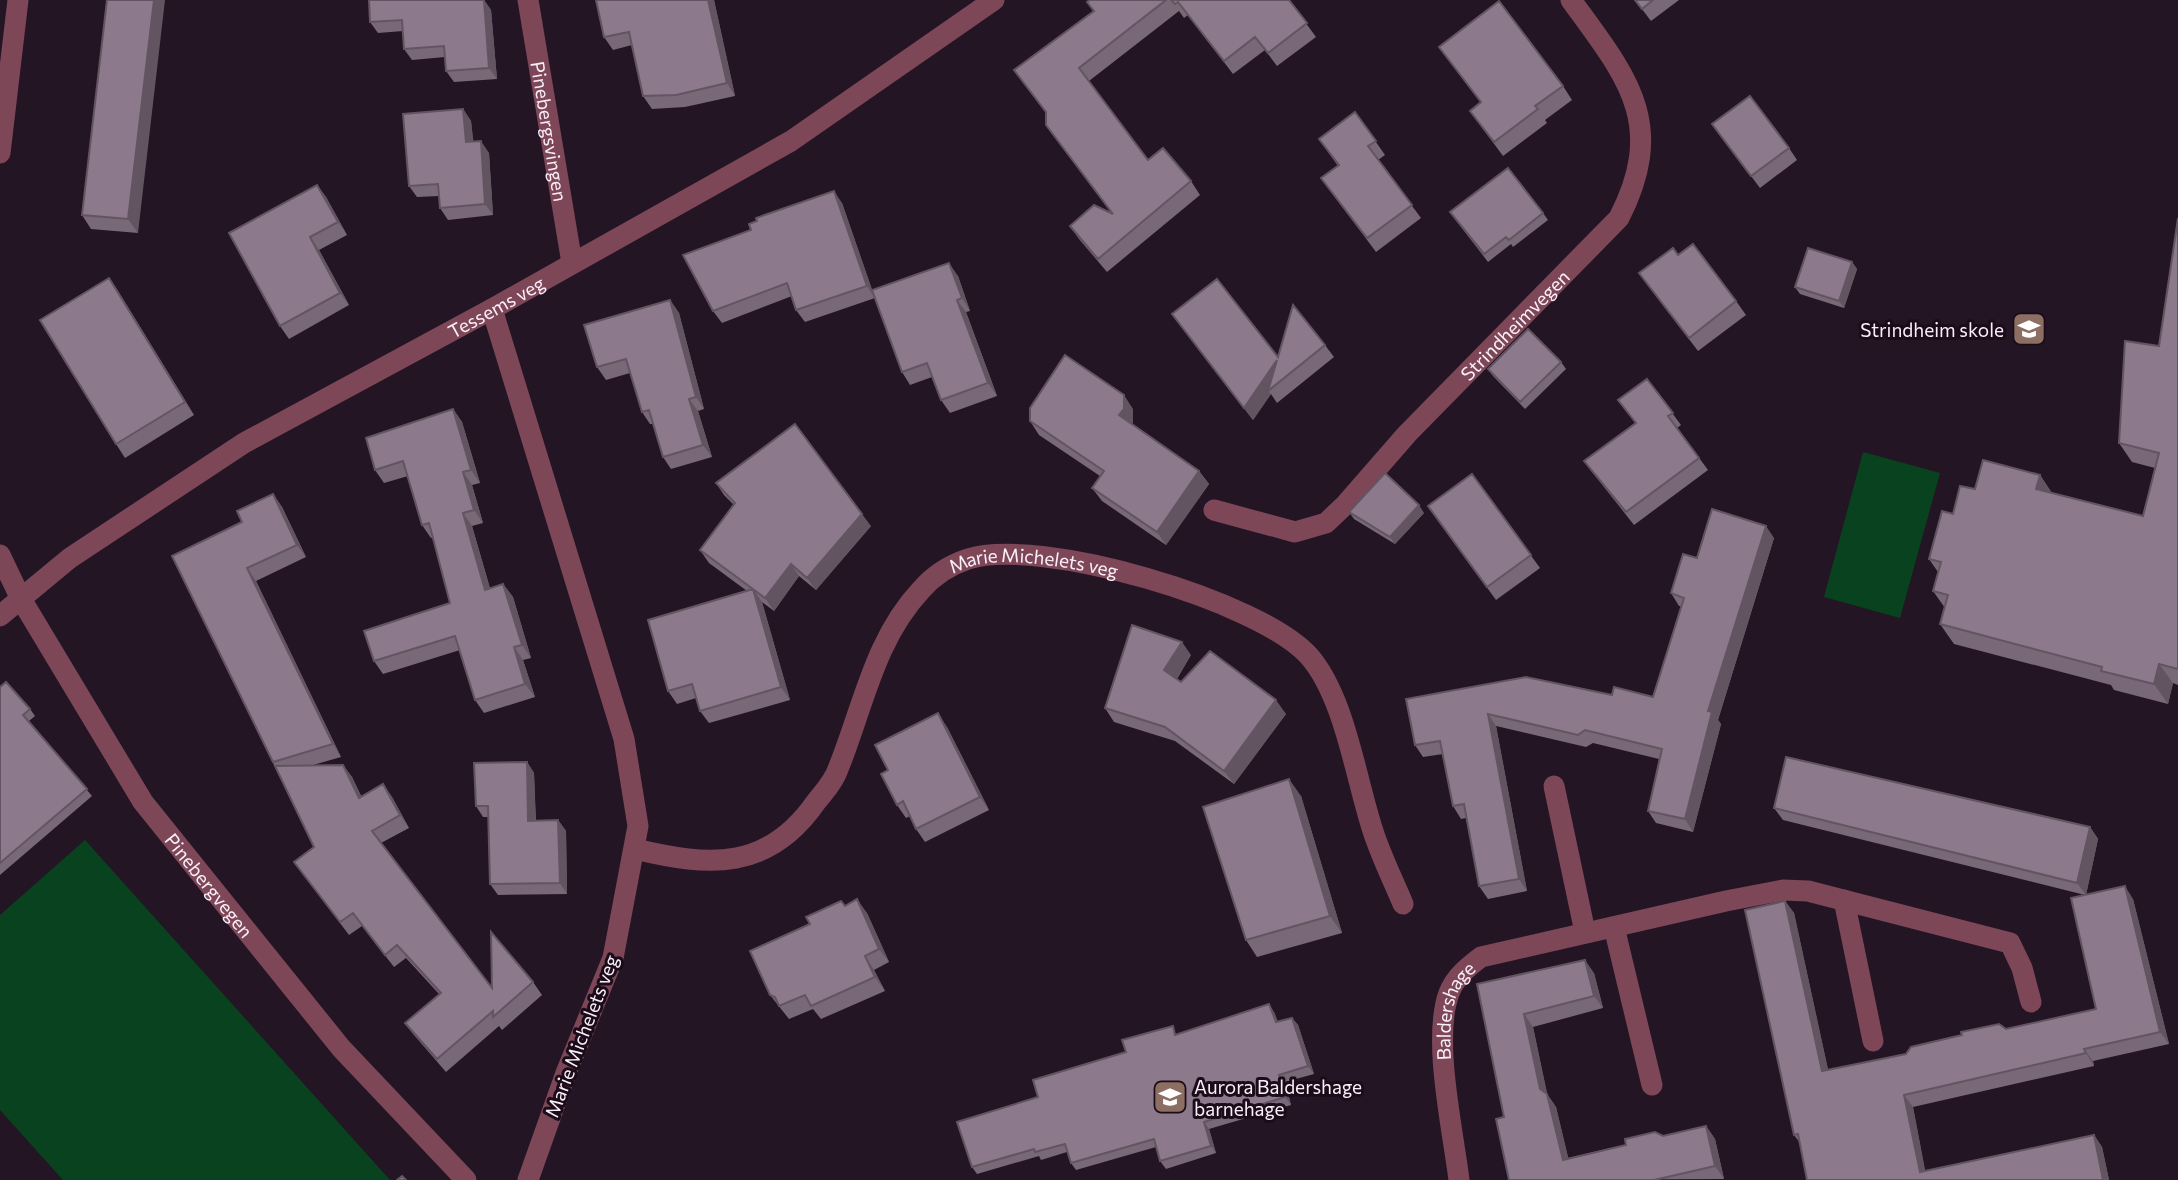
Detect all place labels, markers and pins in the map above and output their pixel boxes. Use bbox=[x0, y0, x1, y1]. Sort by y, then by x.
school or university icon: Strindheim skole bbox=[2010, 310, 2048, 348]
place label: Strindheim skole bbox=[1860, 318, 2004, 341]
place label: Aurora Baldershage barnehage bbox=[1194, 1075, 1362, 1120]
school or university icon: Aurora Baldershage barnehage bbox=[1151, 1078, 1189, 1116]

